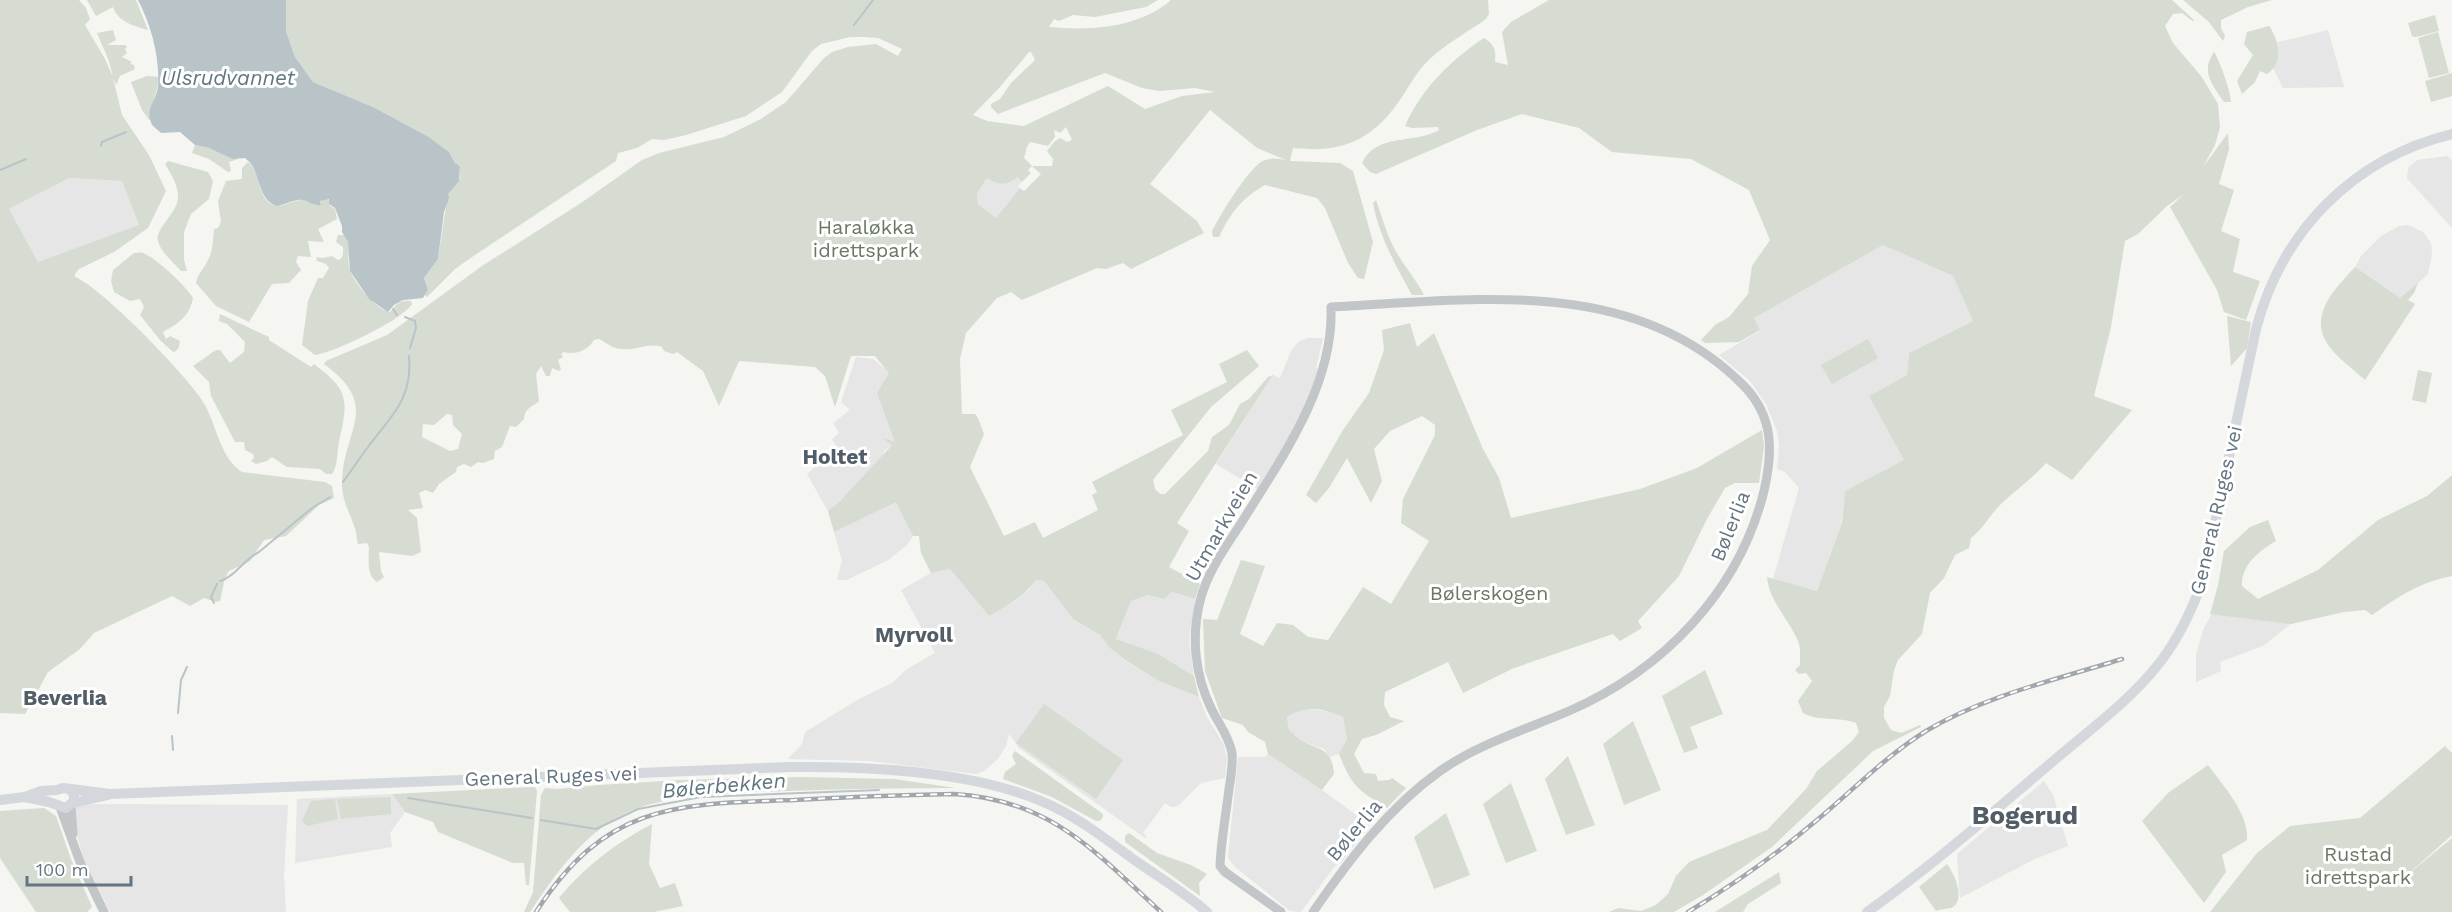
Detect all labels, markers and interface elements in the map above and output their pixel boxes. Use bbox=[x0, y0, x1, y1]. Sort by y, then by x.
water label: Ulsrudvannet bbox=[161, 65, 296, 90]
park label: Haraløkka idrettspark bbox=[813, 215, 919, 262]
street label: General Ruges vei bbox=[2185, 423, 2247, 597]
district label: Holtet bbox=[803, 444, 868, 469]
street label: Utmarkveien bbox=[1180, 466, 1262, 586]
street label: Bølerlia bbox=[1705, 487, 1755, 565]
park label: Bølerskogen bbox=[1430, 581, 1548, 605]
district label: Myrvoll bbox=[875, 622, 953, 647]
district label: Beverlia bbox=[23, 685, 108, 710]
street label: General Ruges vei bbox=[464, 761, 638, 791]
water label: Bølerbekken bbox=[661, 767, 787, 803]
street label: Bølerlia bbox=[1321, 794, 1387, 866]
district label: Bogerud bbox=[1972, 800, 2078, 830]
park label: Rustad idrettspark bbox=[2305, 842, 2411, 889]
scale bar bbox=[27, 849, 130, 887]
text: 100 m bbox=[36, 859, 89, 880]

